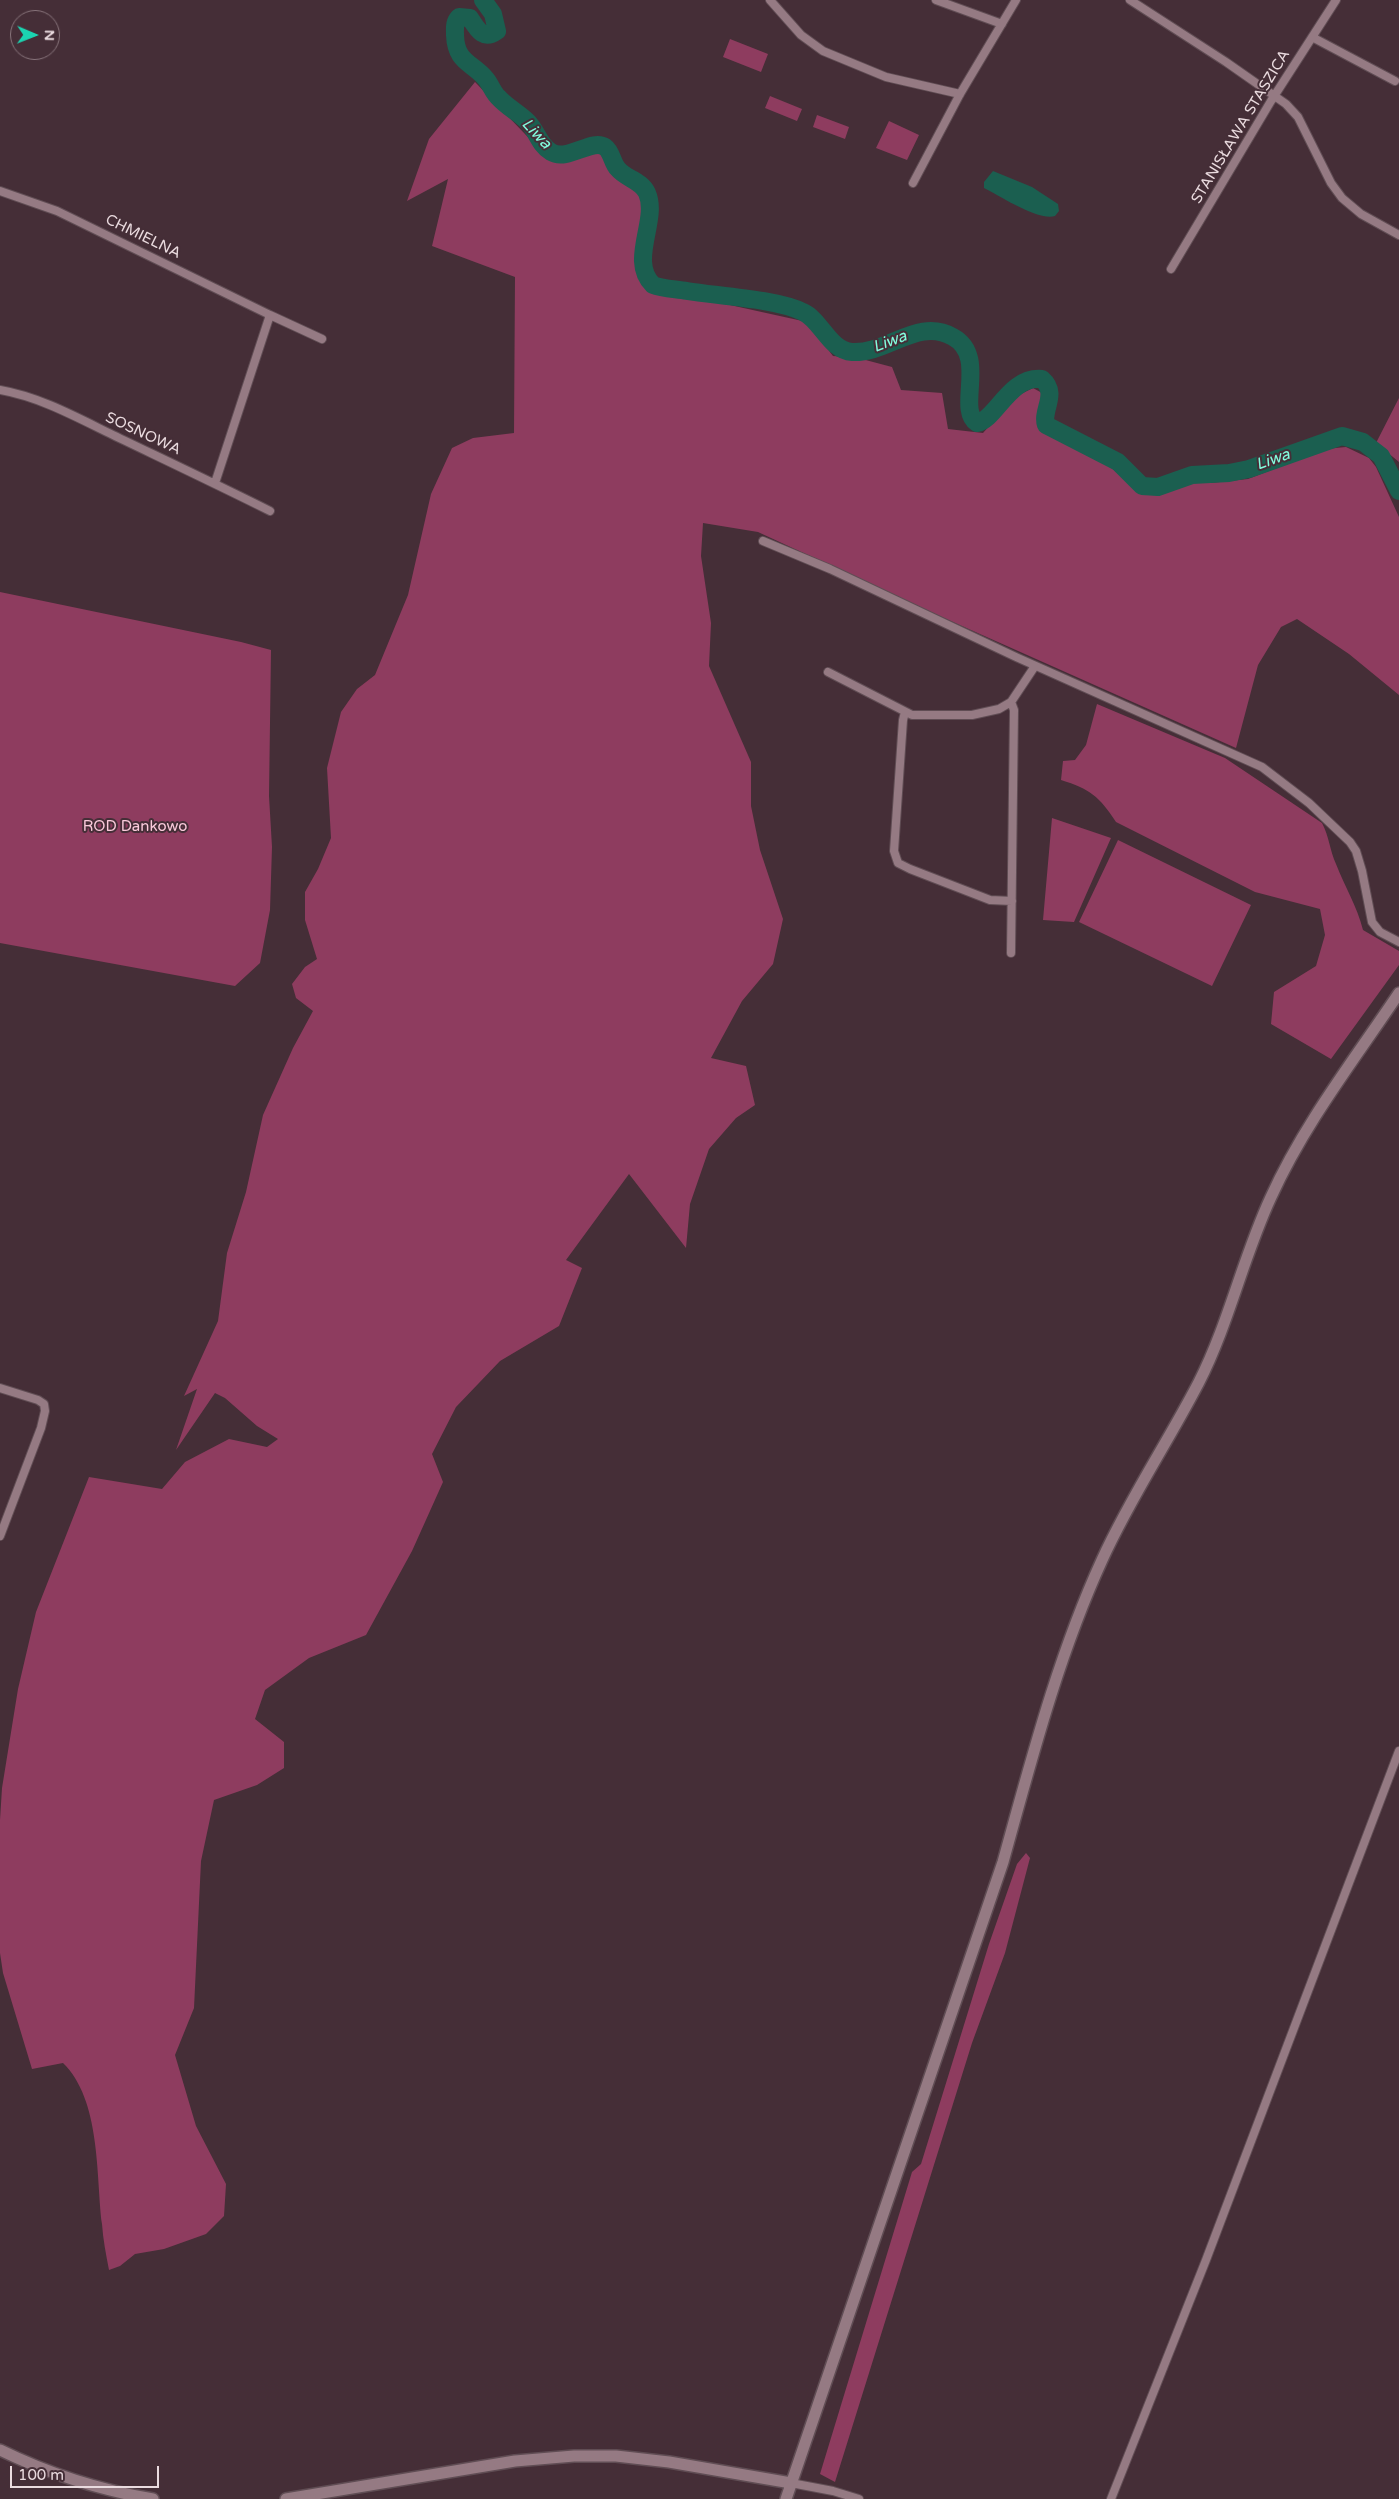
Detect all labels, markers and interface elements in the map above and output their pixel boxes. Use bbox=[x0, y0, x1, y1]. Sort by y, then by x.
north arrow bbox=[10, 10, 60, 60]
text: N bbox=[41, 29, 58, 41]
street label: STANISŁAWA STASZICA bbox=[1188, 47, 1294, 207]
water label: Liwa bbox=[517, 115, 555, 153]
street label: CHMIELNA bbox=[102, 211, 184, 263]
water label: Liwa bbox=[870, 327, 910, 357]
street label: SOSNOWA bbox=[102, 409, 184, 459]
water label: Liwa bbox=[1253, 445, 1293, 475]
park label: ROD Dankowo bbox=[83, 818, 187, 836]
scale bar bbox=[12, 2456, 161, 2488]
text: 100 m bbox=[18, 2466, 64, 2484]

